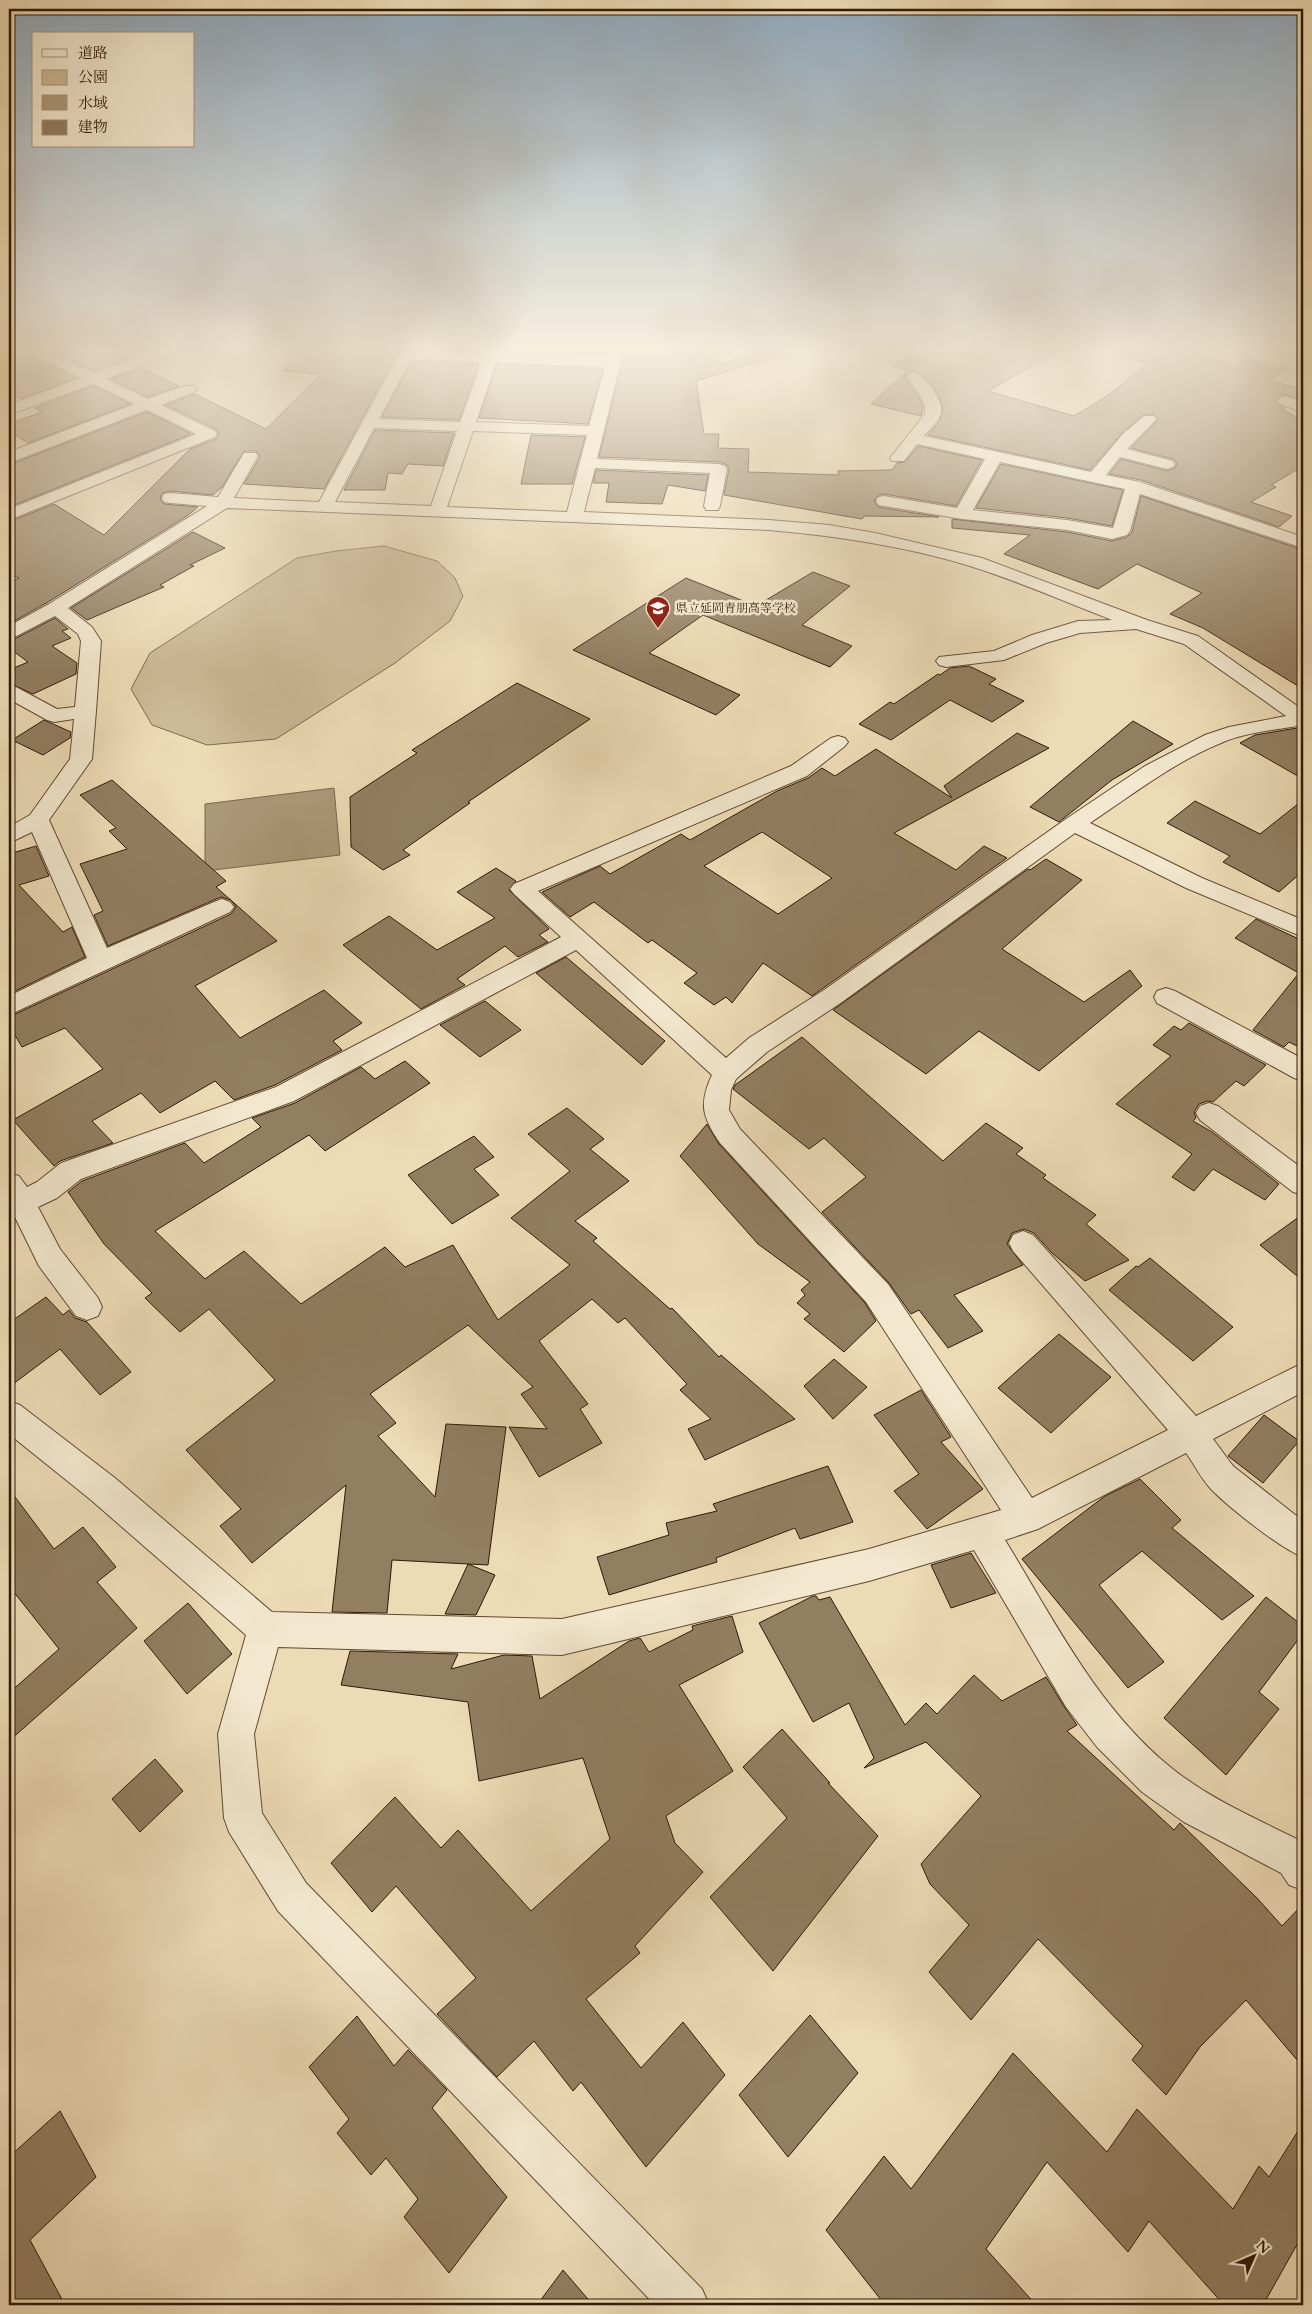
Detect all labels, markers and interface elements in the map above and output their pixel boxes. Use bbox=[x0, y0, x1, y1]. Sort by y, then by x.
legend bbox=[32, 32, 195, 148]
text: 道路 bbox=[78, 43, 108, 63]
text: 公園 bbox=[78, 67, 108, 87]
text: 水域 bbox=[78, 93, 108, 113]
text: 建物 bbox=[78, 117, 108, 137]
school or university icon: 県立延岡青朋高等学校 bbox=[645, 595, 671, 629]
place label: 県立延岡青朋高等学校 bbox=[676, 600, 796, 616]
north arrow bbox=[1230, 2232, 1280, 2282]
text: N bbox=[1252, 2236, 1274, 2258]

